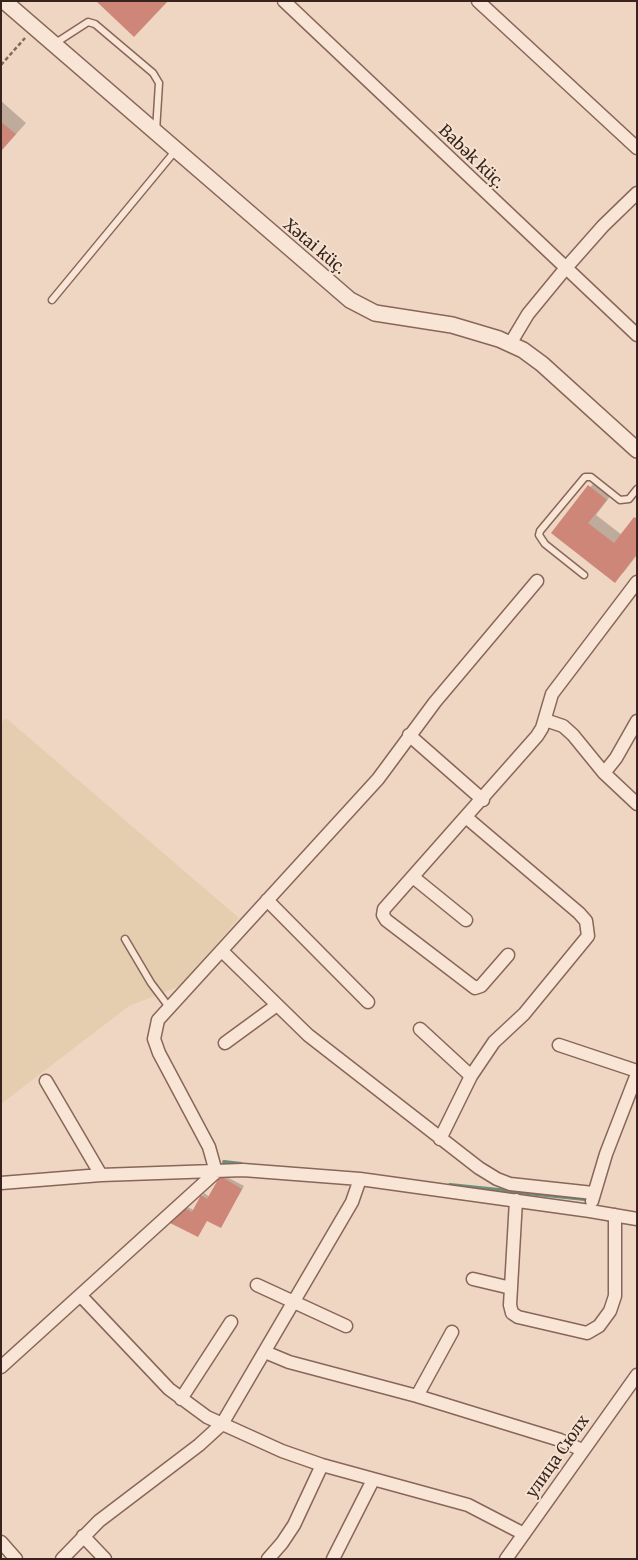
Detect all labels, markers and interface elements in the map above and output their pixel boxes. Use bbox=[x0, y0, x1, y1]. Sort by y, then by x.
street label: Babək küç. bbox=[434, 121, 508, 193]
street label: Xətai küç. bbox=[279, 215, 349, 279]
street label: улица Сюлх bbox=[522, 1412, 594, 1502]

